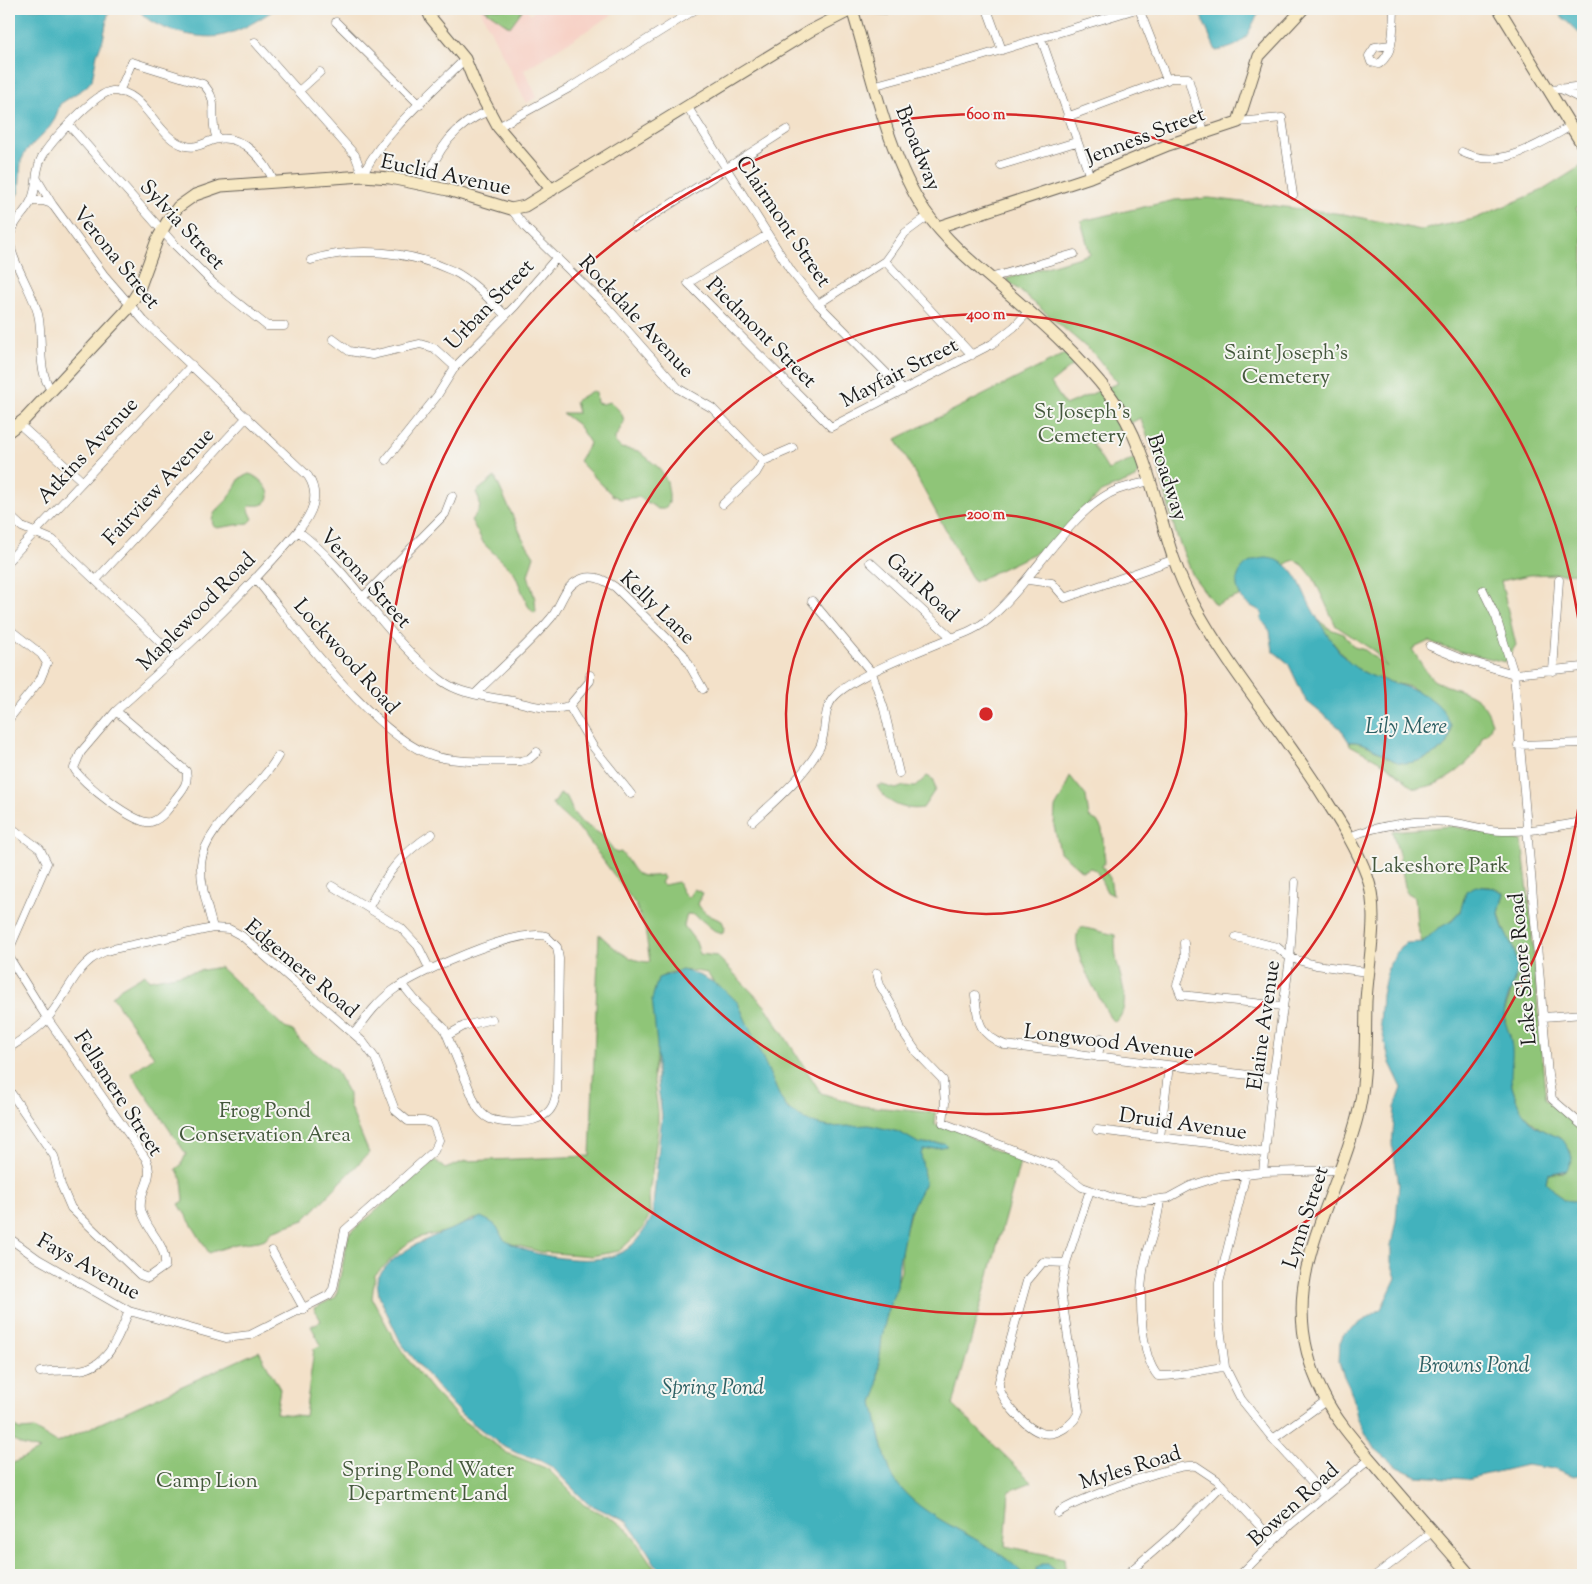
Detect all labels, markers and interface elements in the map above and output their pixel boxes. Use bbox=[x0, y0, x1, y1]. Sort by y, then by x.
street label: Jenness Street bbox=[1081, 100, 1210, 174]
street label: Broadway bbox=[887, 102, 948, 196]
text: 600 m bbox=[967, 105, 1006, 126]
street label: Euclid Avenue bbox=[378, 148, 513, 204]
street label: Clairmont Street bbox=[727, 150, 838, 294]
street label: Sylvia Street bbox=[132, 174, 231, 277]
street label: Verona Street bbox=[65, 200, 166, 316]
street label: Rockdale Avenue bbox=[571, 249, 700, 385]
street label: Urban Street bbox=[439, 253, 542, 358]
street label: Piedmont Street bbox=[698, 271, 823, 396]
text: 400 m bbox=[966, 305, 1006, 326]
street label: Mayfair Street bbox=[836, 331, 964, 416]
park label: Saint Joseph's Cemetery bbox=[1224, 339, 1348, 393]
street label: Atkins Avenue bbox=[31, 391, 146, 512]
park label: St Joseph's Cemetery bbox=[1034, 398, 1130, 452]
street label: Fairview Avenue bbox=[97, 422, 222, 553]
street label: Broadway bbox=[1138, 431, 1194, 525]
text: 200 m bbox=[967, 505, 1006, 526]
street label: Verona Street bbox=[312, 523, 417, 636]
street label: Maplewood Road bbox=[131, 546, 264, 679]
street label: Gail Road bbox=[878, 547, 965, 630]
street label: Kelly Lane bbox=[612, 565, 701, 652]
street label: Lockwood Road bbox=[285, 593, 406, 722]
centre of rings bbox=[977, 705, 995, 723]
water label: Lily Mere bbox=[1365, 712, 1447, 744]
park label: Lakeshore Park bbox=[1371, 852, 1509, 882]
street label: Lake Shore Road bbox=[1502, 891, 1546, 1046]
street label: Edgemere Road bbox=[237, 913, 364, 1026]
street label: Elaine Avenue bbox=[1241, 958, 1289, 1092]
street label: Longwood Avenue bbox=[1022, 1018, 1196, 1068]
street label: Fellsmere Street bbox=[65, 1025, 169, 1163]
park label: Frog Pond Conservation Area bbox=[179, 1097, 351, 1151]
street label: Druid Avenue bbox=[1117, 1101, 1249, 1149]
street label: Lynn Street bbox=[1276, 1163, 1338, 1273]
street label: Fays Avenue bbox=[31, 1227, 145, 1309]
water label: Browns Pond bbox=[1418, 1351, 1530, 1383]
water label: Spring Pond bbox=[662, 1373, 764, 1405]
street label: Myles Road bbox=[1076, 1439, 1185, 1499]
park label: Spring Pond Water Department Land bbox=[342, 1456, 514, 1510]
street label: Bowen Road bbox=[1242, 1456, 1346, 1554]
park label: Camp Lion bbox=[156, 1467, 258, 1497]

